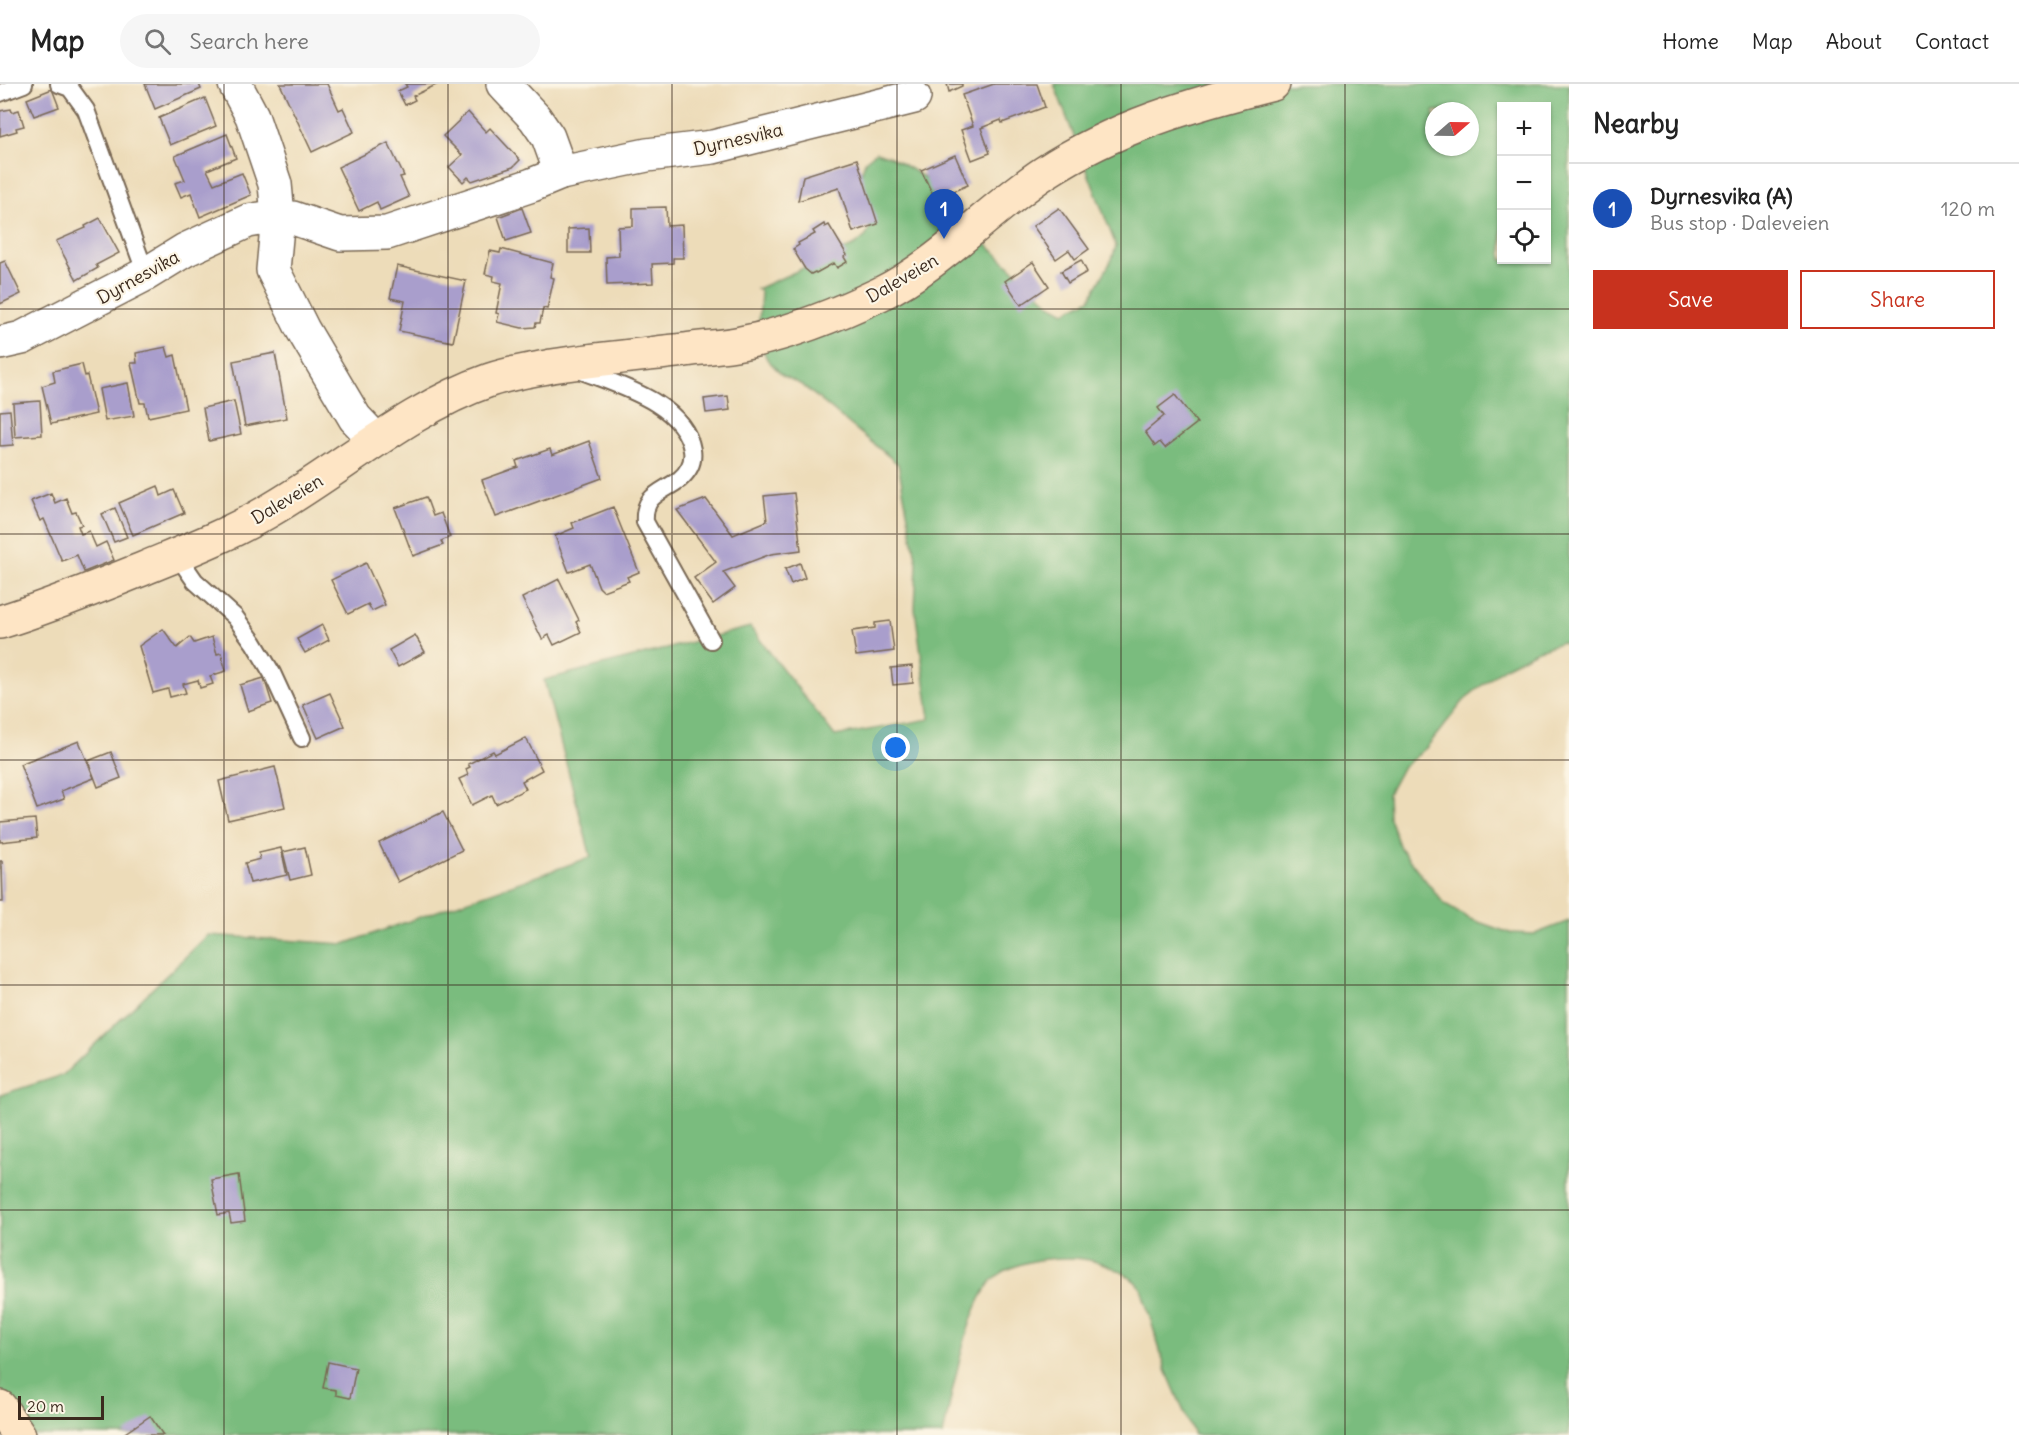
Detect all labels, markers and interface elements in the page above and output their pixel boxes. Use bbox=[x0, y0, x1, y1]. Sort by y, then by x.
search box bbox=[120, 14, 540, 68]
text: Map bbox=[30, 23, 84, 59]
icon: search bbox=[141, 25, 174, 58]
text: Search here bbox=[189, 27, 309, 55]
text: Home bbox=[1662, 28, 1719, 55]
text: Map bbox=[1752, 28, 1793, 55]
text: About bbox=[1826, 28, 1882, 55]
text: Contact bbox=[1915, 28, 1989, 55]
north arrow bbox=[1425, 102, 1479, 156]
map controls bbox=[1497, 102, 1551, 264]
button: + bbox=[1497, 102, 1551, 156]
text: Nearby bbox=[1593, 107, 1679, 140]
street label: Dyrnesvika bbox=[691, 118, 785, 160]
button: − bbox=[1497, 156, 1551, 210]
text: Dyrnesvika (A) bbox=[1650, 182, 1793, 210]
pin: 1 bbox=[924, 190, 964, 239]
text: 1 bbox=[1609, 196, 1616, 221]
text: 120 m bbox=[1941, 196, 1995, 221]
button: locate bbox=[1497, 210, 1551, 264]
text: Bus stop · Daleveien bbox=[1650, 210, 1829, 235]
street label: Dyrnesvika bbox=[93, 245, 183, 309]
street label: Daleveien bbox=[862, 248, 942, 308]
button: Save bbox=[1593, 270, 1788, 329]
button: Share bbox=[1800, 270, 1995, 329]
street label: Daleveien bbox=[247, 469, 327, 529]
your location bbox=[881, 733, 910, 762]
scale bar bbox=[18, 1393, 104, 1420]
text: 20 m bbox=[27, 1396, 64, 1416]

